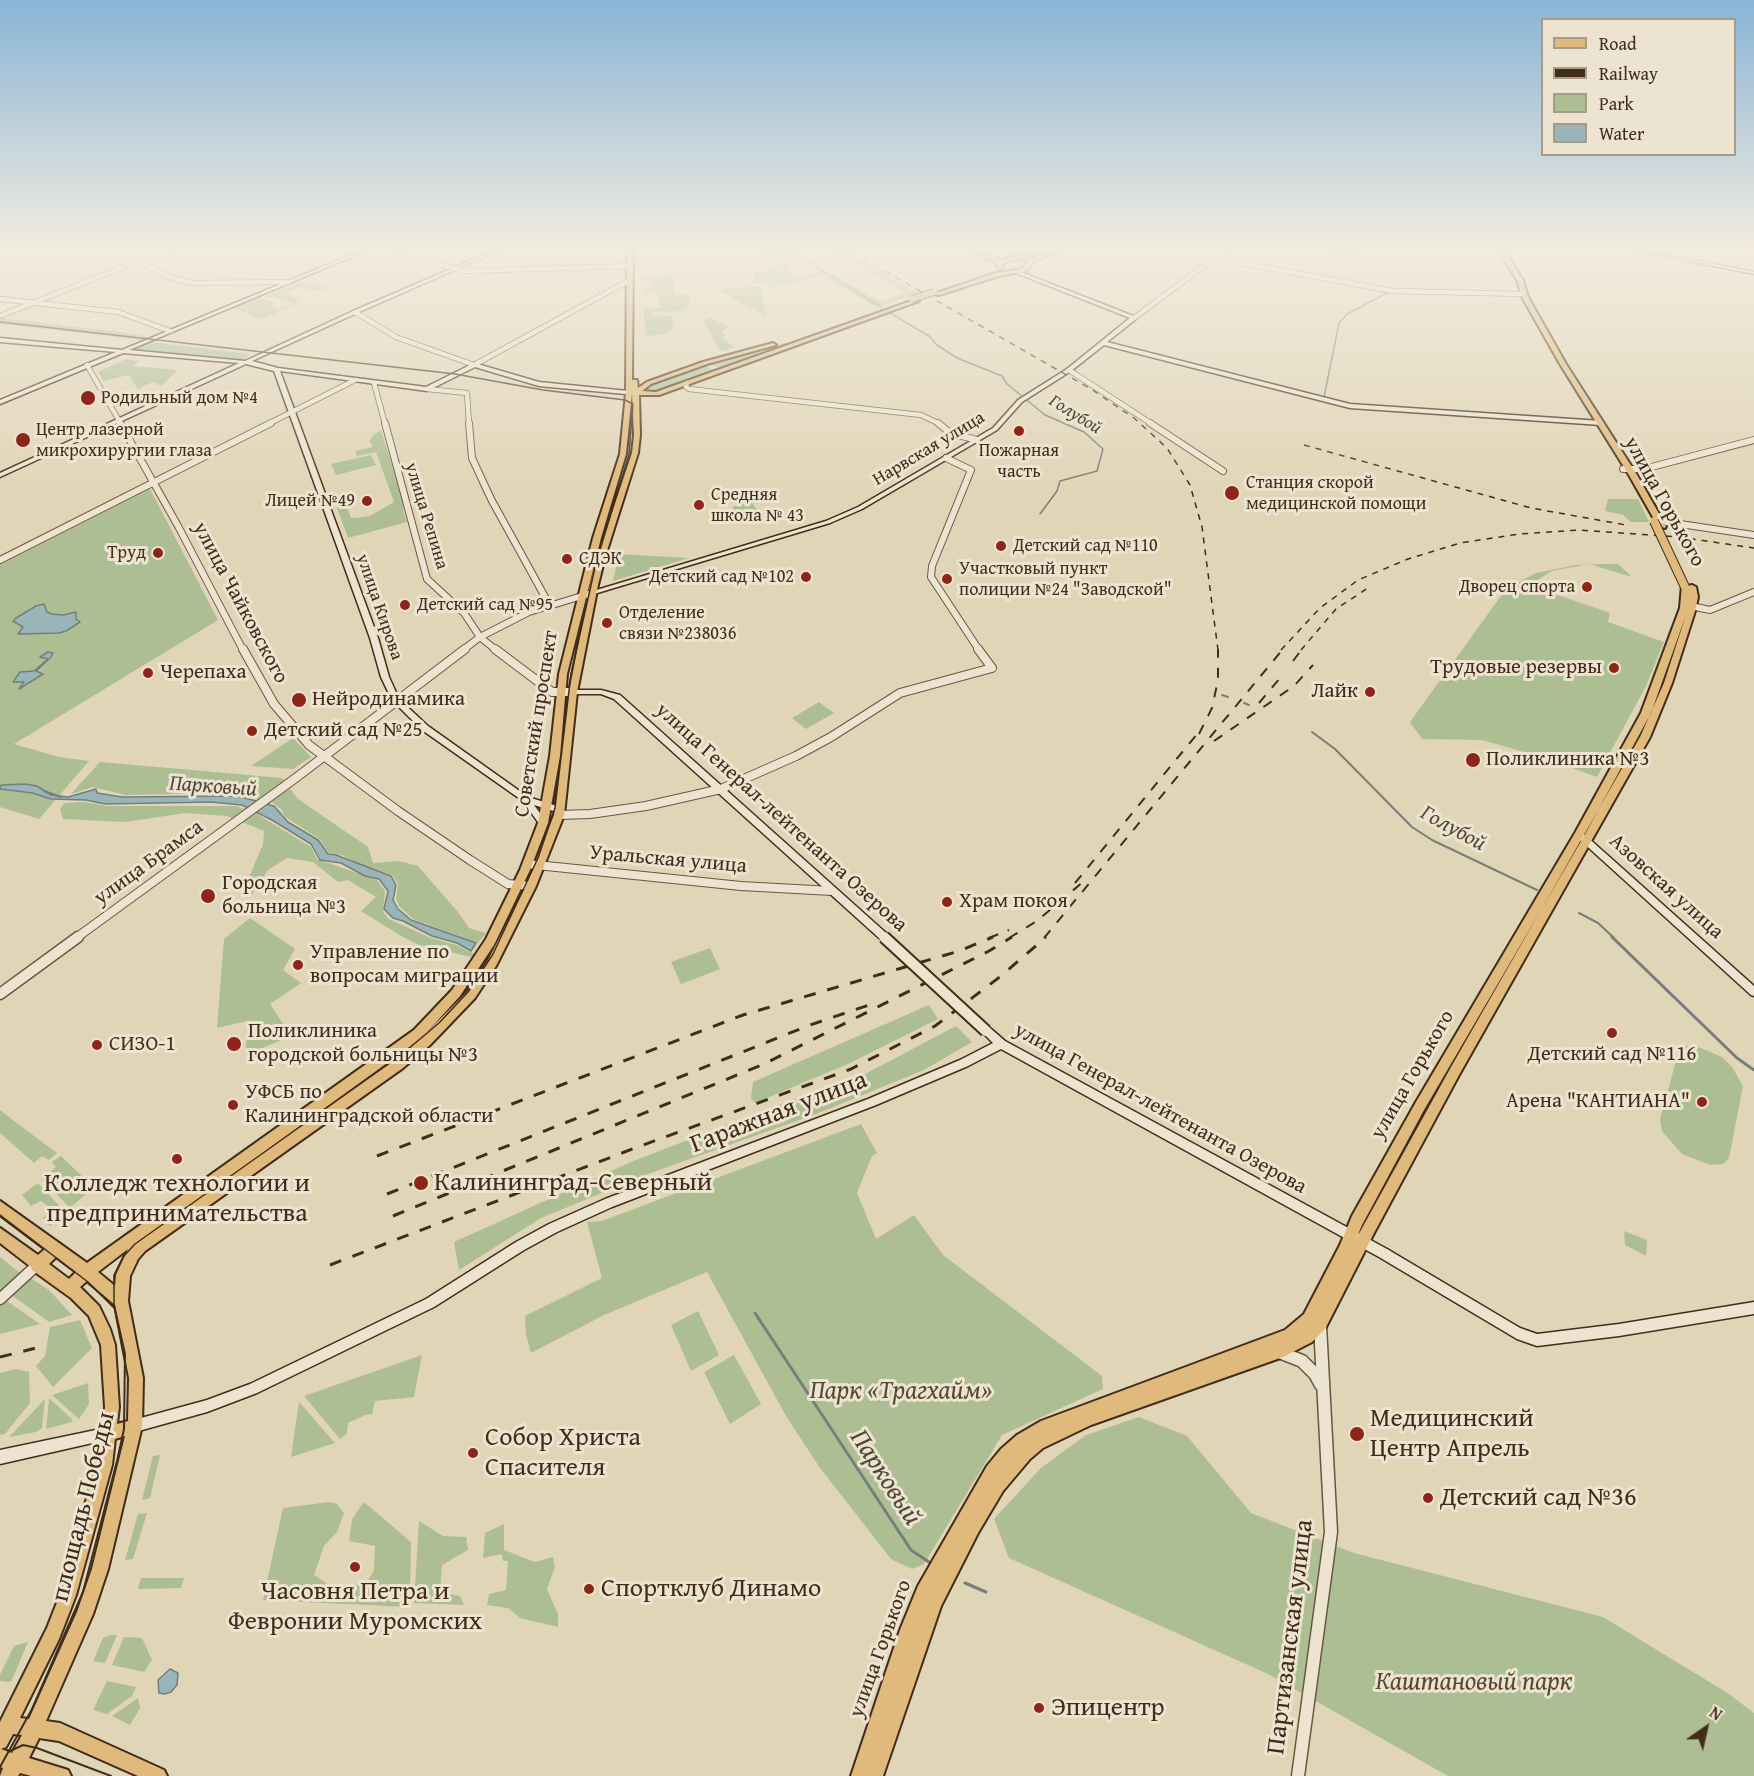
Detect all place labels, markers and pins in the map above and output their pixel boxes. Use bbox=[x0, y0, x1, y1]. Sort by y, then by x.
place label: Родильный дом №4 bbox=[101, 387, 258, 409]
marker: Родильный дом №4 bbox=[79, 389, 97, 407]
place label: Центр лазерной микрохирургии глаза bbox=[36, 419, 212, 462]
marker: Пожарная часть bbox=[1012, 424, 1026, 438]
marker: Центр лазерной микрохирургии глаза bbox=[14, 431, 32, 449]
place label: Пожарная часть bbox=[979, 440, 1059, 482]
place label: Станция скорой медицинской помощи bbox=[1246, 472, 1426, 514]
place label: Средняя школа № 43 bbox=[711, 484, 804, 526]
marker: Станция скорой медицинской помощи bbox=[1223, 484, 1241, 502]
place label: Лицей №49 bbox=[265, 490, 355, 512]
marker: Лицей №49 bbox=[360, 494, 374, 508]
marker: Средняя школа № 43 bbox=[692, 498, 706, 512]
place label: Детский сад №110 bbox=[1013, 535, 1158, 557]
marker: Детский сад №110 bbox=[994, 539, 1008, 553]
place label: Труд bbox=[107, 542, 146, 564]
marker: Труд bbox=[151, 546, 165, 560]
place label: СДЭК bbox=[579, 548, 622, 570]
marker: СДЭК bbox=[560, 552, 574, 566]
place label: Участковый пункт полиции №24 "Заводской" bbox=[959, 558, 1172, 600]
place label: Детский сад №102 bbox=[649, 566, 794, 588]
marker: Детский сад №102 bbox=[799, 570, 813, 584]
marker: Участковый пункт полиции №24 "Заводской" bbox=[940, 572, 954, 586]
place label: Дворец спорта bbox=[1459, 576, 1575, 598]
marker: Дворец спорта bbox=[1580, 580, 1594, 594]
place label: Детский сад №95 bbox=[417, 594, 553, 616]
marker: Детский сад №95 bbox=[398, 598, 412, 612]
place label: Отделение связи №238036 bbox=[619, 602, 736, 644]
marker: Отделение связи №238036 bbox=[600, 616, 614, 630]
place label: Трудовые резервы bbox=[1430, 655, 1602, 681]
place label: Черепаха bbox=[160, 660, 246, 686]
marker: Трудовые резервы bbox=[1607, 661, 1621, 675]
marker: Черепаха bbox=[141, 666, 155, 680]
place label: Лайк bbox=[1311, 679, 1358, 705]
marker: Лайк bbox=[1363, 685, 1377, 699]
place label: Нейродинамика bbox=[312, 687, 465, 713]
marker: Нейродинамика bbox=[290, 691, 308, 709]
place label: Детский сад №25 bbox=[264, 718, 423, 744]
marker: Детский сад №25 bbox=[245, 724, 259, 738]
place label: Поликлиника №3 bbox=[1486, 747, 1650, 773]
marker: Поликлиника №3 bbox=[1464, 751, 1482, 769]
place label: Городская больница №3 bbox=[222, 871, 346, 921]
marker: Городская больница №3 bbox=[199, 887, 217, 905]
place label: Храм покоя bbox=[959, 889, 1068, 915]
marker: Храм покоя bbox=[940, 895, 954, 909]
place label: Управление по вопросам миграции bbox=[310, 940, 498, 990]
marker: Управление по вопросам миграции bbox=[291, 958, 305, 972]
place label: Поликлиника городской больницы №3 bbox=[248, 1019, 478, 1069]
marker: Детский сад №116 bbox=[1605, 1026, 1619, 1040]
place label: СИЗО-1 bbox=[109, 1032, 175, 1058]
marker: Поликлиника городской больницы №3 bbox=[225, 1035, 243, 1053]
marker: СИЗО-1 bbox=[90, 1038, 104, 1052]
place label: Детский сад №116 bbox=[1528, 1042, 1696, 1068]
place label: УФСБ по Калининградской области bbox=[245, 1080, 494, 1130]
place label: Арена "КАНТИАНА" bbox=[1506, 1089, 1690, 1115]
marker: Арена "КАНТИАНА" bbox=[1695, 1095, 1709, 1109]
marker: УФСБ по Калининградской области bbox=[226, 1098, 240, 1112]
marker: Колледж технологии и предпринимательства bbox=[170, 1152, 184, 1166]
place label: Калининград-Северный bbox=[434, 1167, 712, 1199]
place label: Колледж технологии и предпринимательства bbox=[44, 1168, 310, 1230]
marker: Калининград-Северный bbox=[412, 1174, 430, 1192]
place label: Медицинский Центр Апрель bbox=[1370, 1403, 1534, 1464]
place label: Собор Христа Спасителя bbox=[485, 1422, 641, 1484]
marker: Медицинский Центр Апрель bbox=[1348, 1425, 1366, 1443]
marker: Собор Христа Спасителя bbox=[466, 1446, 480, 1460]
place label: Детский сад №36 bbox=[1440, 1482, 1637, 1514]
marker: Детский сад №36 bbox=[1421, 1491, 1435, 1505]
marker: Часовня Петра и Февронии Муромских bbox=[348, 1560, 362, 1574]
place label: Спортклуб Динамо bbox=[601, 1573, 821, 1605]
place label: Часовня Петра и Февронии Муромских bbox=[228, 1576, 482, 1637]
marker: Спортклуб Динамо bbox=[582, 1582, 596, 1596]
place label: Эпицентр bbox=[1051, 1692, 1165, 1724]
marker: Эпицентр bbox=[1032, 1701, 1046, 1715]

